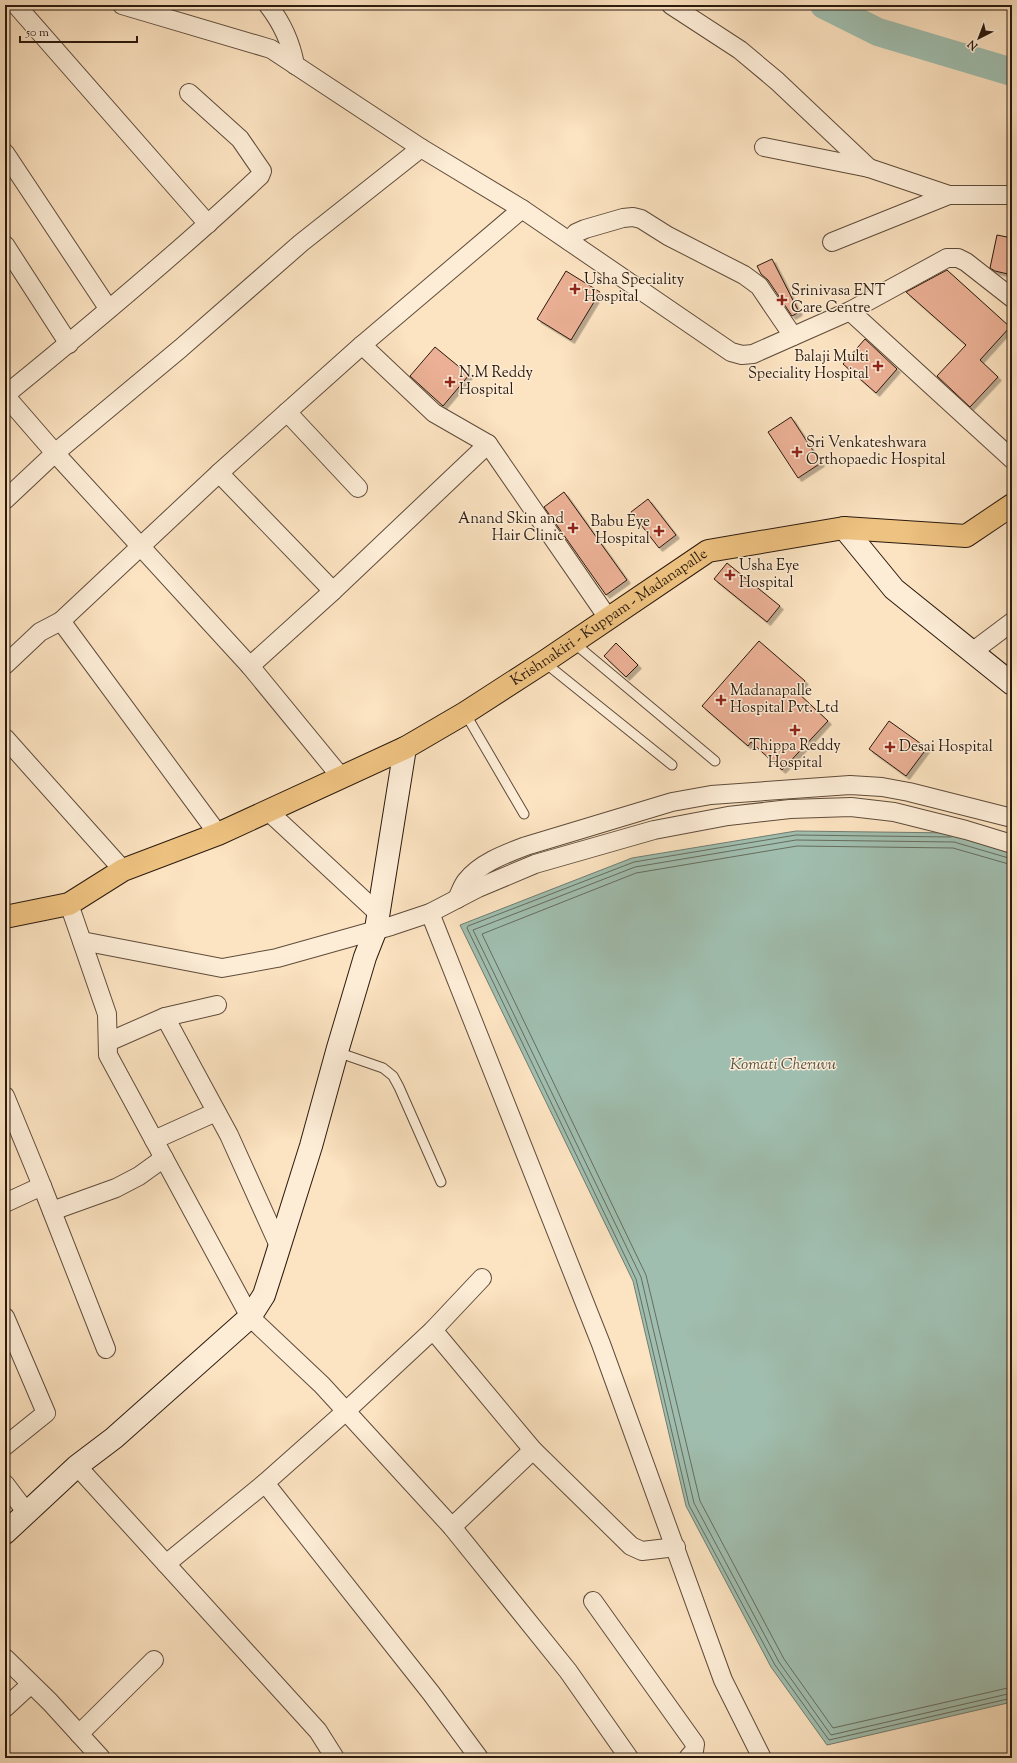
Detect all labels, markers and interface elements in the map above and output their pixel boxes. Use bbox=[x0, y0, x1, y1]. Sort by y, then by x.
scale bar bbox=[20, 18, 137, 44]
north arrow bbox=[959, 18, 999, 58]
text: 50 m bbox=[25, 24, 49, 42]
text: N bbox=[964, 36, 982, 54]
place label: Usha Speciality Hospital bbox=[584, 270, 685, 308]
place label: Srinivasa ENT Care Centre bbox=[791, 281, 886, 319]
marker: Usha Speciality Hospital bbox=[569, 283, 581, 295]
marker: Srinivasa ENT Care Centre bbox=[776, 294, 788, 306]
place label: Balaji Multi Speciality Hospital bbox=[748, 347, 869, 385]
marker: Balaji Multi Speciality Hospital bbox=[872, 360, 884, 372]
place label: N.M Reddy Hospital bbox=[459, 363, 533, 401]
marker: N.M Reddy Hospital bbox=[444, 376, 456, 388]
place label: Sri Venkateshwara Orthopaedic Hospital bbox=[806, 433, 946, 471]
marker: Sri Venkateshwara Orthopaedic Hospital bbox=[791, 446, 803, 458]
place label: Anand Skin and Hair Clinic bbox=[458, 509, 565, 547]
place label: Babu Eye Hospital bbox=[591, 512, 650, 550]
marker: Anand Skin and Hair Clinic bbox=[567, 522, 579, 534]
marker: Babu Eye Hospital bbox=[653, 525, 665, 537]
street label: Krishnakiri - Kuppam - Madanapalle bbox=[507, 544, 712, 691]
place label: Usha Eye Hospital bbox=[739, 556, 799, 594]
marker: Usha Eye Hospital bbox=[724, 569, 736, 581]
place label: Madanapalle Hospital Pvt. Ltd bbox=[730, 681, 839, 719]
marker: Madanapalle Hospital Pvt. Ltd bbox=[715, 694, 727, 706]
marker: Thippa Reddy Hospital bbox=[789, 724, 801, 736]
place label: Thippa Reddy Hospital bbox=[749, 736, 841, 774]
place label: Desai Hospital bbox=[899, 737, 993, 758]
marker: Desai Hospital bbox=[884, 741, 896, 753]
water label: Komati Cheruvu bbox=[730, 1054, 837, 1077]

